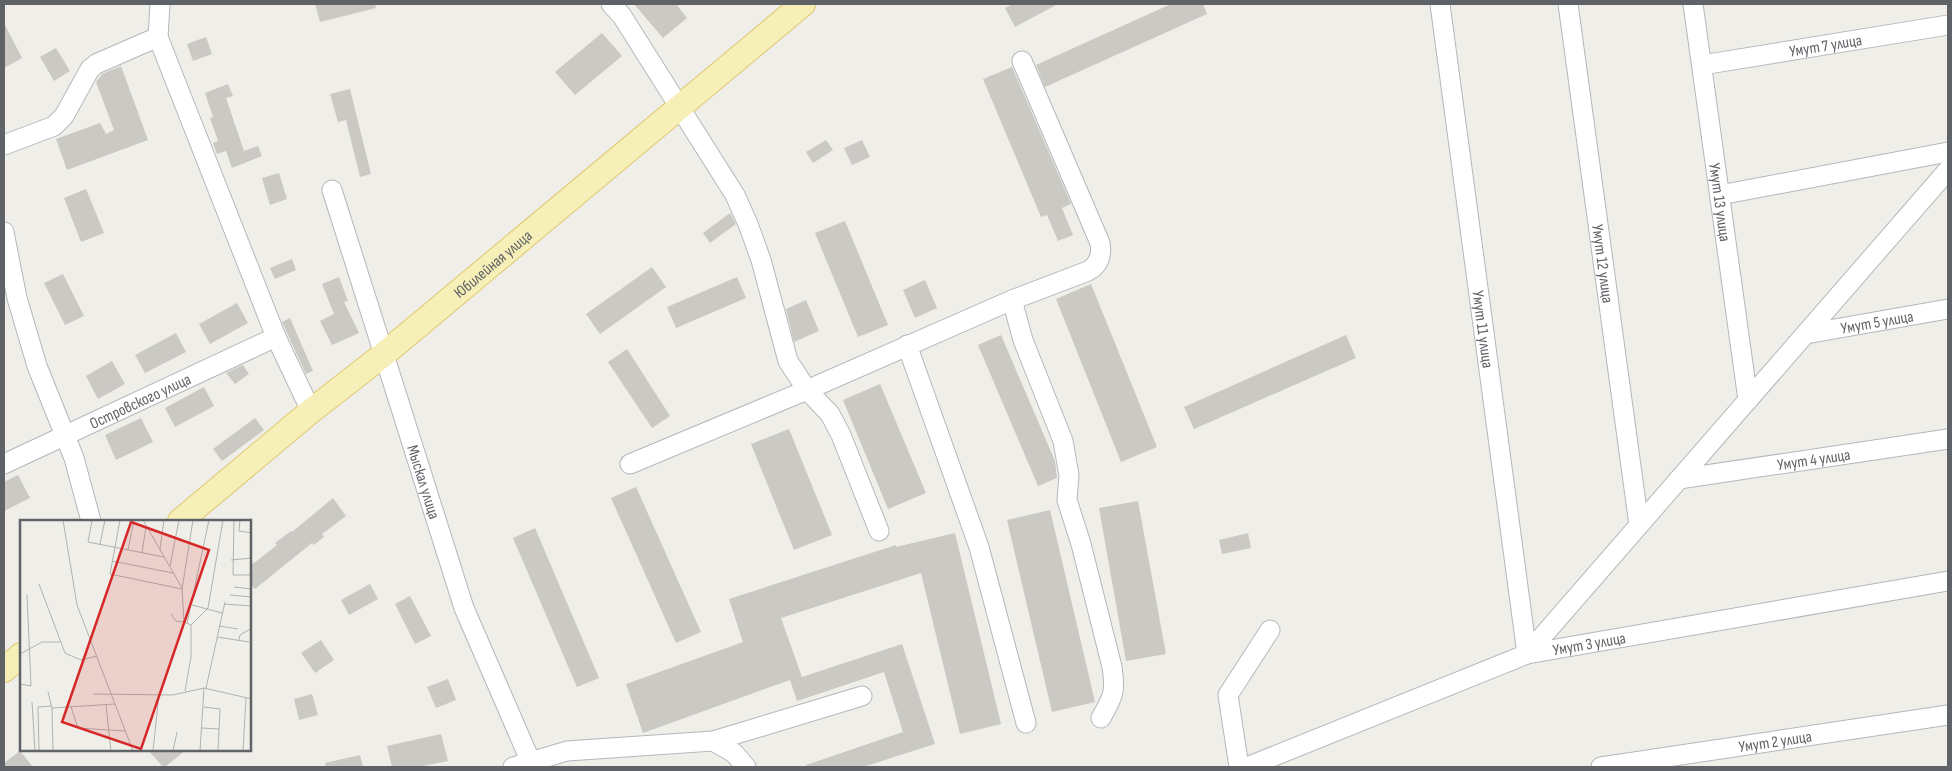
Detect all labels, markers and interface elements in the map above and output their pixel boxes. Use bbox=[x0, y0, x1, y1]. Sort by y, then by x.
street label: Умут 7 улица bbox=[1788, 31, 1863, 62]
street label: Умут 13 улица bbox=[1704, 162, 1734, 243]
street label: Умут 12 улица bbox=[1587, 223, 1617, 304]
street label: Юбилейная улица bbox=[451, 227, 536, 303]
street label: Умут 11 улица bbox=[1467, 289, 1497, 369]
street label: Умут 5 улица bbox=[1839, 307, 1915, 339]
street label: Островского улица bbox=[87, 370, 194, 434]
street label: Мыскал улица bbox=[402, 443, 443, 522]
street label: Умут 4 улица bbox=[1776, 446, 1852, 475]
inset map bbox=[20, 520, 251, 751]
street label: Умут 3 улица bbox=[1551, 629, 1627, 660]
street label: Умут 2 улица bbox=[1738, 728, 1813, 757]

